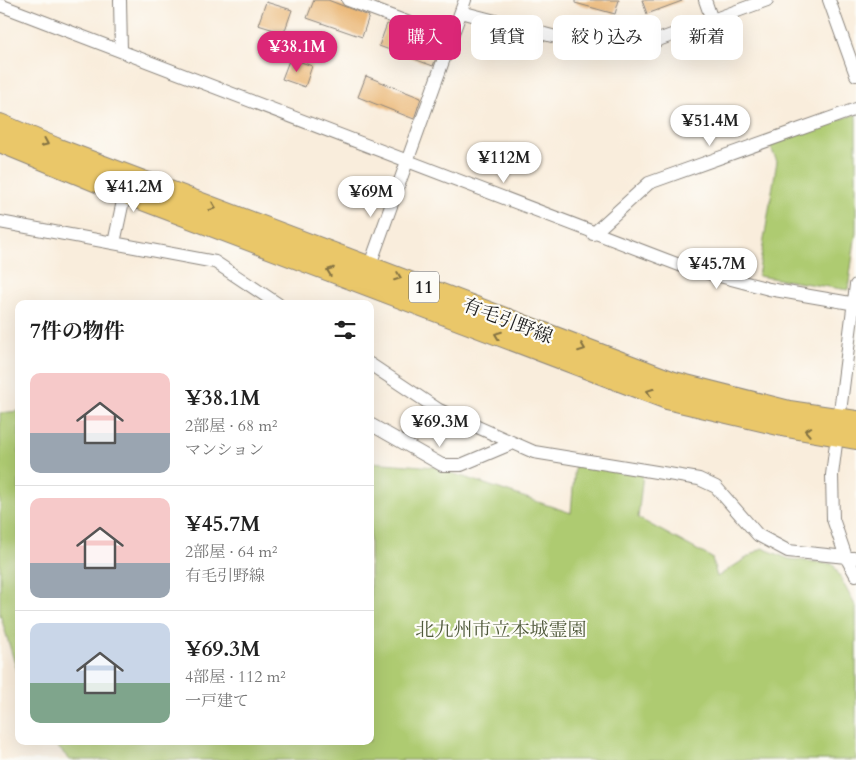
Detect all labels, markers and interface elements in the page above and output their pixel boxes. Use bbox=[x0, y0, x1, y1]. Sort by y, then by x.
chip: 購入 bbox=[389, 15, 461, 60]
chip: 賃貸 bbox=[471, 15, 543, 60]
chip: 絞り込み bbox=[553, 15, 661, 60]
chip: 新着 bbox=[671, 15, 743, 60]
pin: ¥38.1M bbox=[256, 30, 338, 73]
text: ¥38.1M bbox=[268, 36, 326, 58]
pin: ¥51.4M bbox=[669, 104, 751, 147]
text: ¥51.4M bbox=[681, 110, 739, 132]
one-way arrow bbox=[40, 136, 49, 147]
pin: ¥112M bbox=[469, 142, 539, 184]
text: ¥112M bbox=[478, 147, 530, 169]
pin: ¥41.2M bbox=[93, 170, 175, 213]
text: ¥41.2M bbox=[105, 176, 163, 198]
pin: ¥69M bbox=[341, 176, 401, 218]
text: ¥69M bbox=[349, 181, 393, 203]
one-way arrow bbox=[208, 201, 217, 211]
pin: ¥45.7M bbox=[676, 248, 758, 290]
text: ¥45.7M bbox=[688, 253, 746, 275]
one-way arrow bbox=[326, 267, 335, 278]
one-way arrow bbox=[393, 271, 401, 281]
road number: 11 bbox=[409, 272, 439, 302]
street label: 有毛引野線 bbox=[459, 292, 557, 350]
icon: filters bbox=[331, 316, 359, 344]
text: 7件の物件 bbox=[30, 317, 125, 346]
one-way arrow bbox=[494, 331, 503, 341]
one-way arrow bbox=[577, 342, 586, 352]
text: ¥38.1M bbox=[185, 384, 261, 413]
one-way arrow bbox=[646, 388, 655, 399]
icon: home bbox=[70, 393, 130, 453]
pin: ¥69.3M bbox=[399, 406, 481, 448]
text: ¥69.3M bbox=[411, 411, 469, 433]
text: 2部屋 · 68 m² bbox=[185, 415, 277, 437]
one-way arrow bbox=[803, 427, 812, 437]
text: マンション bbox=[185, 439, 264, 461]
text: ¥45.7M bbox=[185, 510, 261, 539]
icon: home bbox=[70, 518, 130, 578]
text: 2部屋 · 64 m² bbox=[185, 541, 277, 563]
text: 有毛引野線 bbox=[185, 565, 265, 587]
park label: 北九州市立本城霊園 bbox=[415, 617, 587, 643]
text: ¥69.3M bbox=[185, 635, 261, 664]
icon: home bbox=[70, 643, 130, 703]
text: 4部屋 · 112 m² bbox=[185, 666, 286, 688]
text: 一戸建て bbox=[185, 690, 249, 712]

